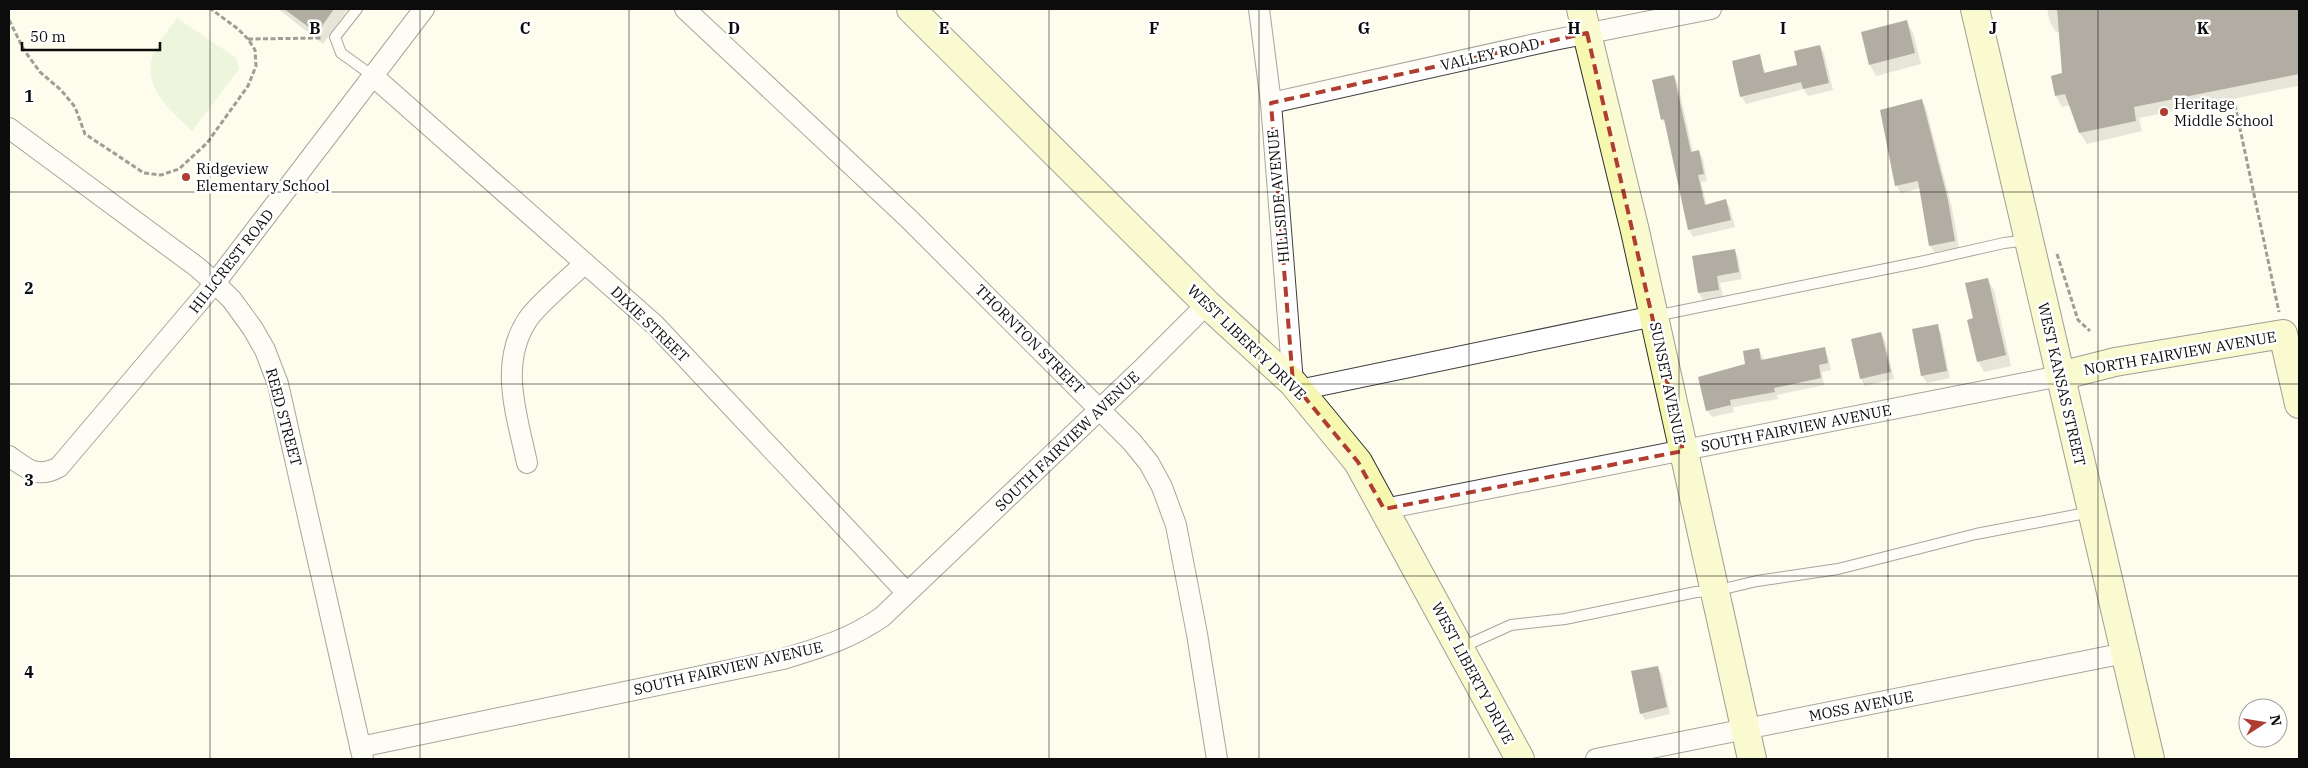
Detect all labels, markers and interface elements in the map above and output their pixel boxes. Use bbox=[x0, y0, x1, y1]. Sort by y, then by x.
text: B bbox=[309, 18, 321, 38]
text: C bbox=[520, 18, 530, 38]
text: D bbox=[728, 18, 740, 38]
text: E bbox=[939, 18, 949, 38]
text: F bbox=[1149, 18, 1159, 38]
text: G bbox=[1358, 18, 1370, 38]
text: H bbox=[1568, 18, 1581, 38]
text: I bbox=[1780, 18, 1786, 38]
text: J bbox=[1989, 18, 1997, 38]
text: K bbox=[2197, 18, 2210, 38]
scale bar bbox=[22, 20, 160, 52]
text: 50 m bbox=[30, 27, 66, 46]
street label: VALLEY ROAD bbox=[1439, 33, 1541, 75]
text: 1 bbox=[24, 86, 34, 106]
place label: Heritage Middle School bbox=[2174, 94, 2274, 130]
marker: Heritage Middle School bbox=[2158, 106, 2170, 118]
street label: HILLSIDE AVENUE bbox=[1263, 128, 1293, 264]
place label: Ridgeview Elementary School bbox=[196, 159, 330, 195]
marker: Ridgeview Elementary School bbox=[180, 171, 192, 183]
street label: HILLCREST ROAD bbox=[184, 205, 278, 317]
text: 2 bbox=[24, 278, 34, 298]
street label: THORNTON STREET bbox=[971, 280, 1089, 398]
street label: WEST LIBERTY DRIVE bbox=[1184, 280, 1310, 404]
street label: DIXIE STREET bbox=[607, 282, 693, 366]
street label: WEST KANSAS STREET bbox=[2034, 300, 2090, 468]
street label: SUNSET AVENUE bbox=[1646, 320, 1690, 446]
street label: NORTH FAIRVIEW AVENUE bbox=[2082, 327, 2278, 379]
street label: REED STREET bbox=[262, 366, 306, 468]
street label: SOUTH FAIRVIEW AVENUE bbox=[991, 367, 1143, 515]
street label: SOUTH FAIRVIEW AVENUE bbox=[1699, 400, 1893, 456]
text: 3 bbox=[24, 470, 34, 490]
street label: WEST LIBERTY DRIVE bbox=[1428, 599, 1518, 747]
street label: SOUTH FAIRVIEW AVENUE bbox=[632, 637, 824, 699]
text: 4 bbox=[24, 662, 34, 682]
street label: MOSS AVENUE bbox=[1807, 687, 1915, 725]
north arrow bbox=[2238, 698, 2288, 748]
text: N bbox=[2266, 713, 2286, 728]

